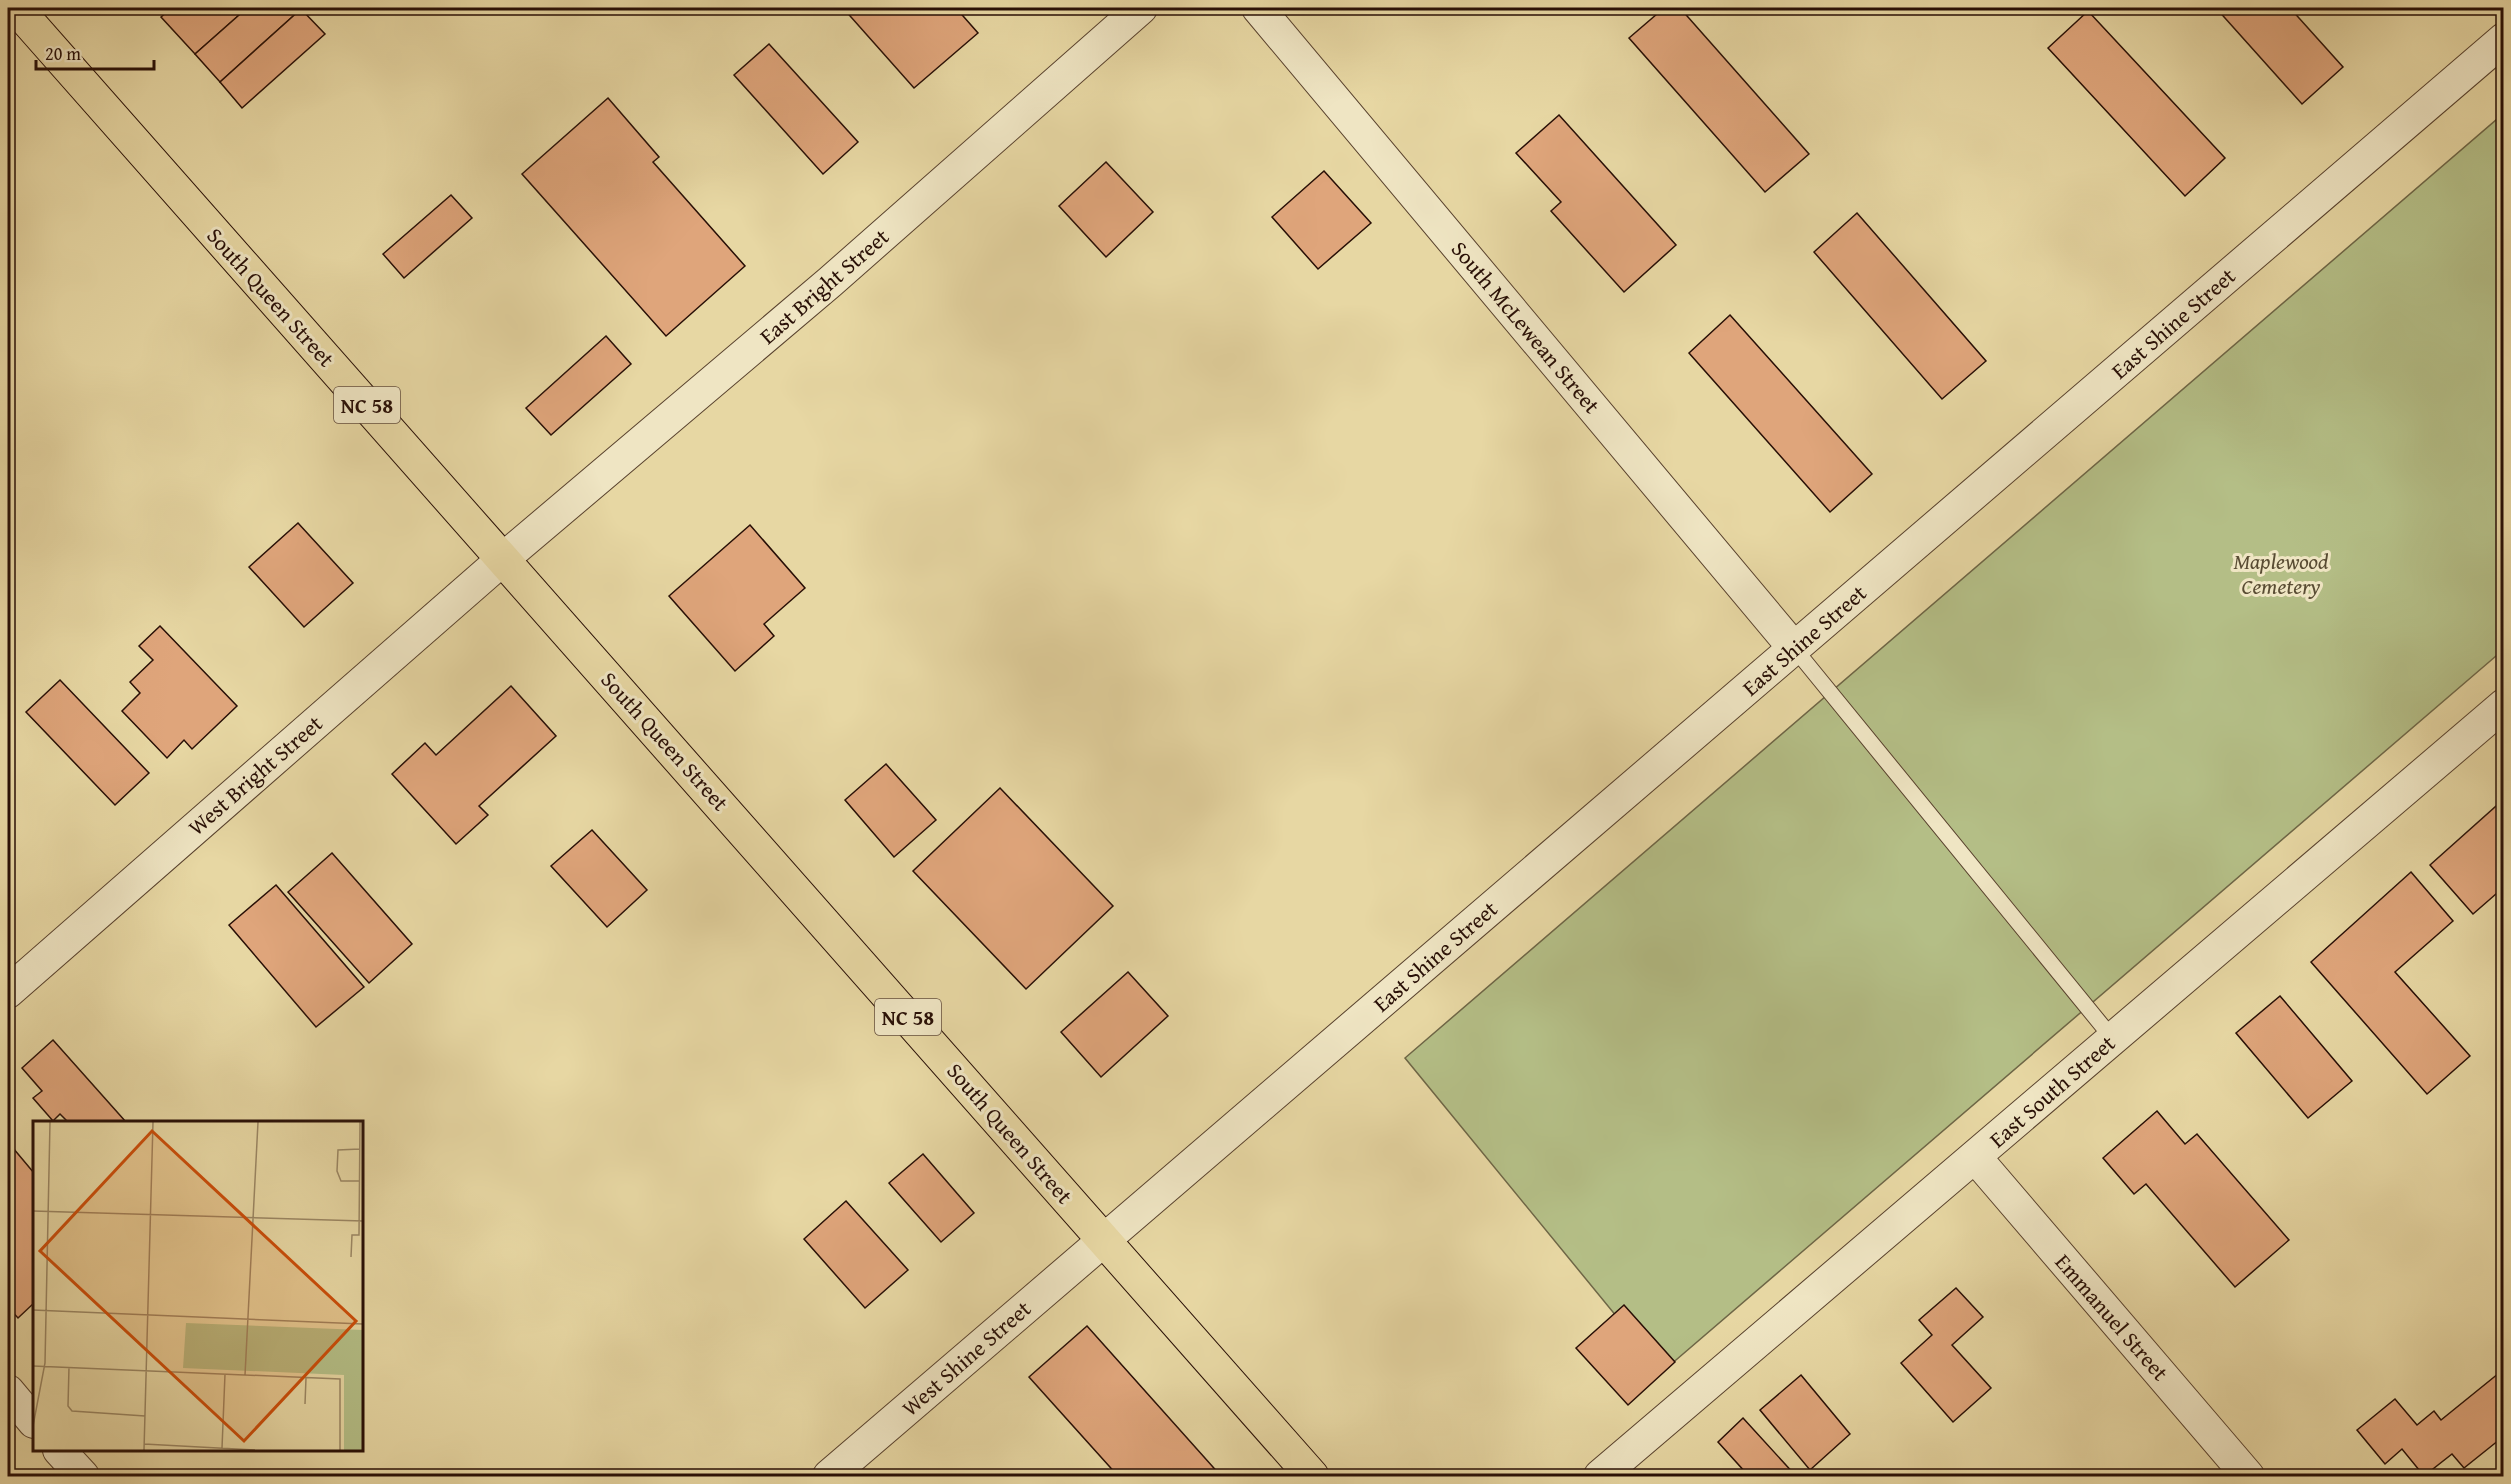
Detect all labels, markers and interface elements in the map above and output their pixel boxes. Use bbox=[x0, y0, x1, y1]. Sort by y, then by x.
scale bar bbox=[36, 33, 154, 71]
text: 20 m bbox=[45, 40, 81, 67]
street label: South Queen Street bbox=[200, 220, 342, 374]
street label: East Bright Street bbox=[752, 221, 896, 351]
street label: South McLewean Street bbox=[1444, 234, 1608, 420]
street label: East Shine Street bbox=[2104, 260, 2242, 386]
road number: NC 58 bbox=[334, 387, 400, 423]
park label: Maplewood Cemetery bbox=[2233, 545, 2329, 602]
street label: East Shine Street bbox=[1735, 577, 1873, 703]
street label: South Queen Street bbox=[594, 664, 736, 818]
street label: West Bright Street bbox=[181, 707, 329, 842]
street label: East Shine Street bbox=[1366, 893, 1504, 1019]
road number: NC 58 bbox=[875, 999, 941, 1035]
street label: East South Street bbox=[1982, 1027, 2122, 1155]
street label: South Queen Street bbox=[940, 1055, 1080, 1211]
inset map bbox=[33, 1121, 363, 1451]
street label: Emmanuel Street bbox=[2048, 1247, 2176, 1388]
street label: West Shine Street bbox=[894, 1293, 1038, 1423]

